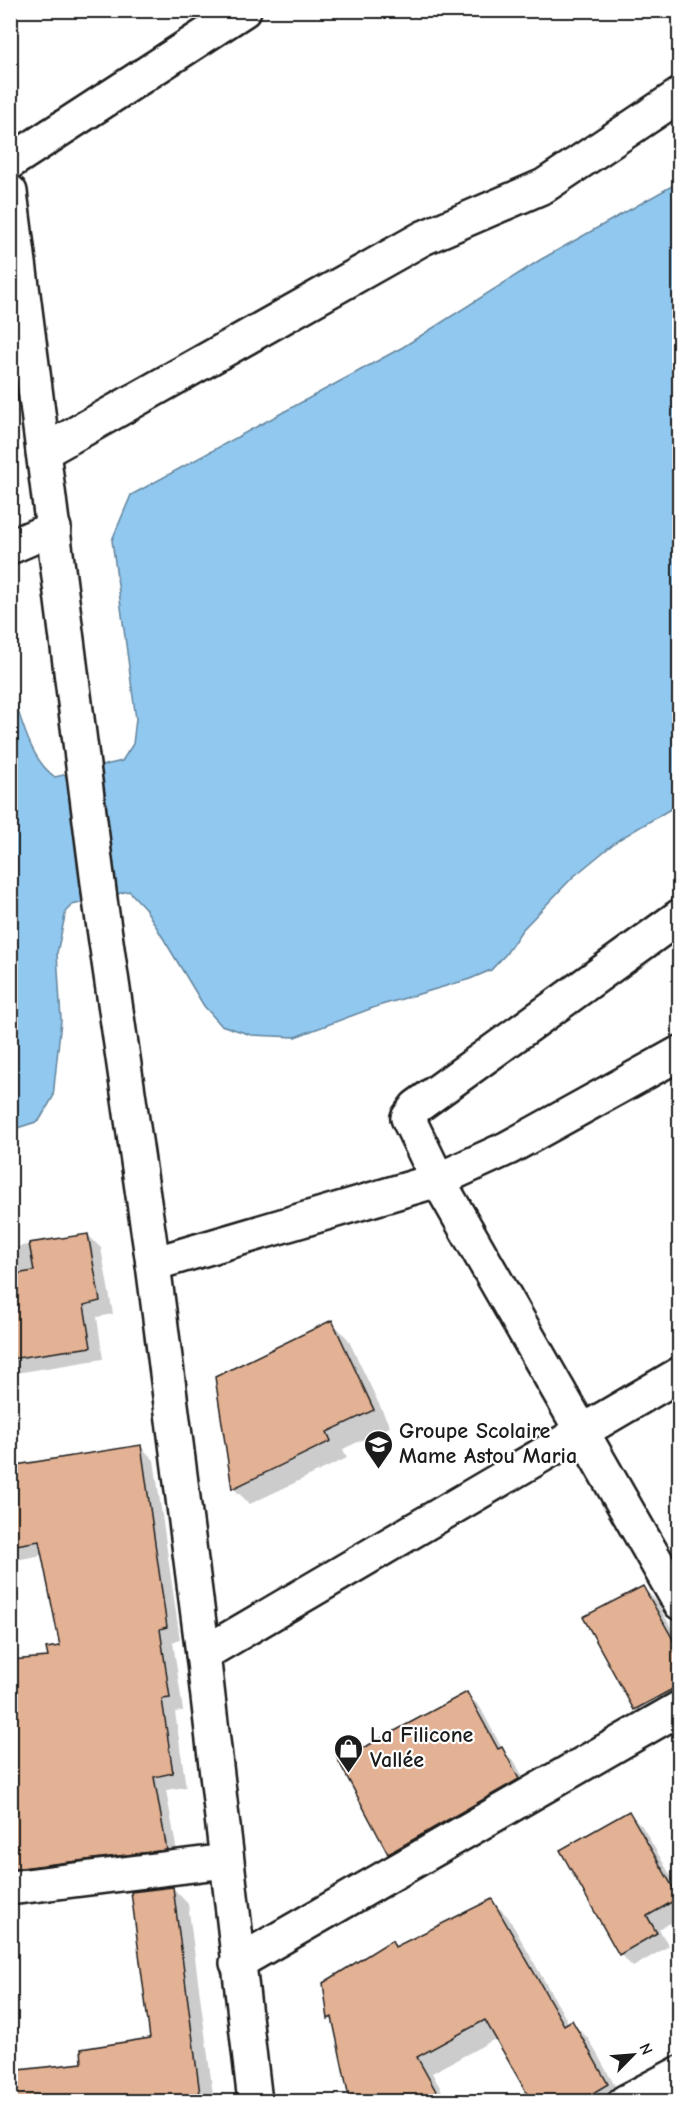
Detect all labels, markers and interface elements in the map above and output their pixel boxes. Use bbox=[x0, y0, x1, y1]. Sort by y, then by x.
place label: Groupe Scolaire Mame Astou Maria bbox=[399, 1418, 577, 1469]
school or university icon: Groupe Scolaire Mame Astou Maria bbox=[362, 1428, 394, 1470]
place label: La Filicone Vallée bbox=[370, 1722, 474, 1773]
shop icon: La Filicone Vallée bbox=[333, 1732, 365, 1774]
north arrow bbox=[603, 2025, 663, 2085]
text: N bbox=[635, 2041, 656, 2058]

